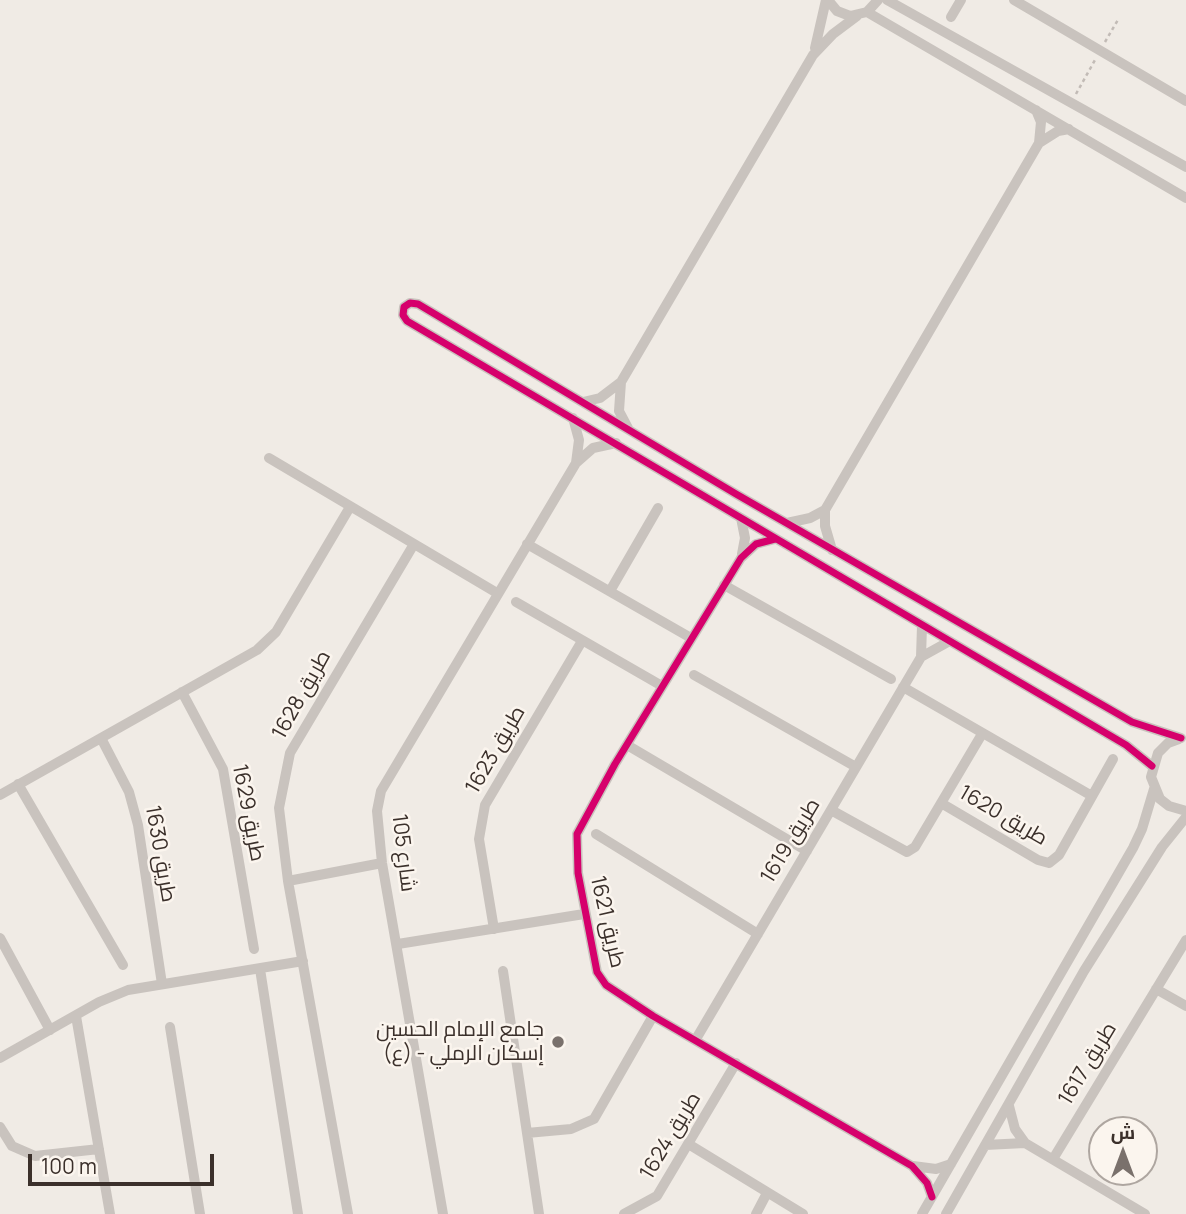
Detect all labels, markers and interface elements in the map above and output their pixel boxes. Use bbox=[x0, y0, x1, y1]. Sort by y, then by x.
street label: طريق 1628 bbox=[267, 646, 337, 744]
street label: طريق 1623 bbox=[461, 702, 531, 798]
street label: طريق 1629 bbox=[226, 762, 270, 864]
street label: طريق 1620 bbox=[954, 781, 1052, 851]
street label: طريق 1619 bbox=[756, 794, 826, 888]
street label: طريق 1630 bbox=[139, 804, 181, 904]
street label: شارع 105 bbox=[386, 813, 420, 893]
street label: طريق 1621 bbox=[584, 874, 630, 970]
place label: جامع الإمام الحسين (ع) - إسكان الرملي bbox=[376, 1017, 544, 1067]
street label: طريق 1617 bbox=[1054, 1018, 1122, 1110]
marker: جامع الإمام الحسين (ع) - إسكان الرملي bbox=[550, 1034, 566, 1050]
street label: طريق 1624 bbox=[635, 1088, 707, 1184]
north arrow bbox=[1088, 1116, 1158, 1186]
text: ش bbox=[1111, 1119, 1135, 1145]
scale bar bbox=[32, 1140, 217, 1184]
text: 100 m bbox=[41, 1152, 97, 1180]

